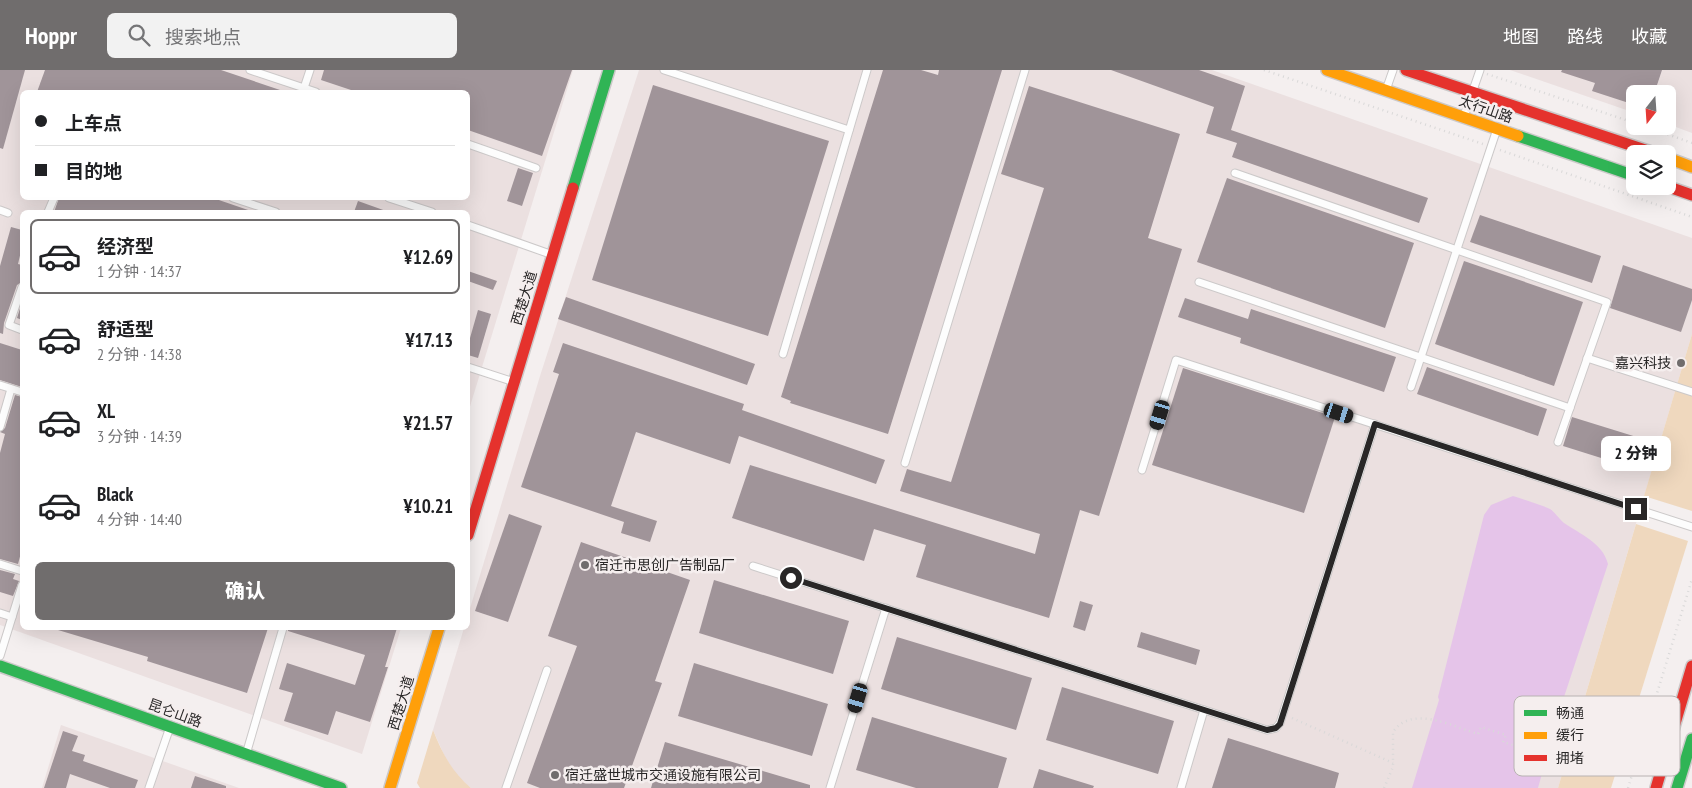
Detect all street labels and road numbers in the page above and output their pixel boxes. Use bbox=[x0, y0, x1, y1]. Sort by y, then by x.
street label: 太行山路 bbox=[1457, 91, 1515, 127]
street label: 西楚大道 bbox=[507, 269, 541, 327]
street label: 西楚大道 bbox=[384, 674, 418, 732]
street label: 昆仑山路 bbox=[146, 695, 204, 731]

